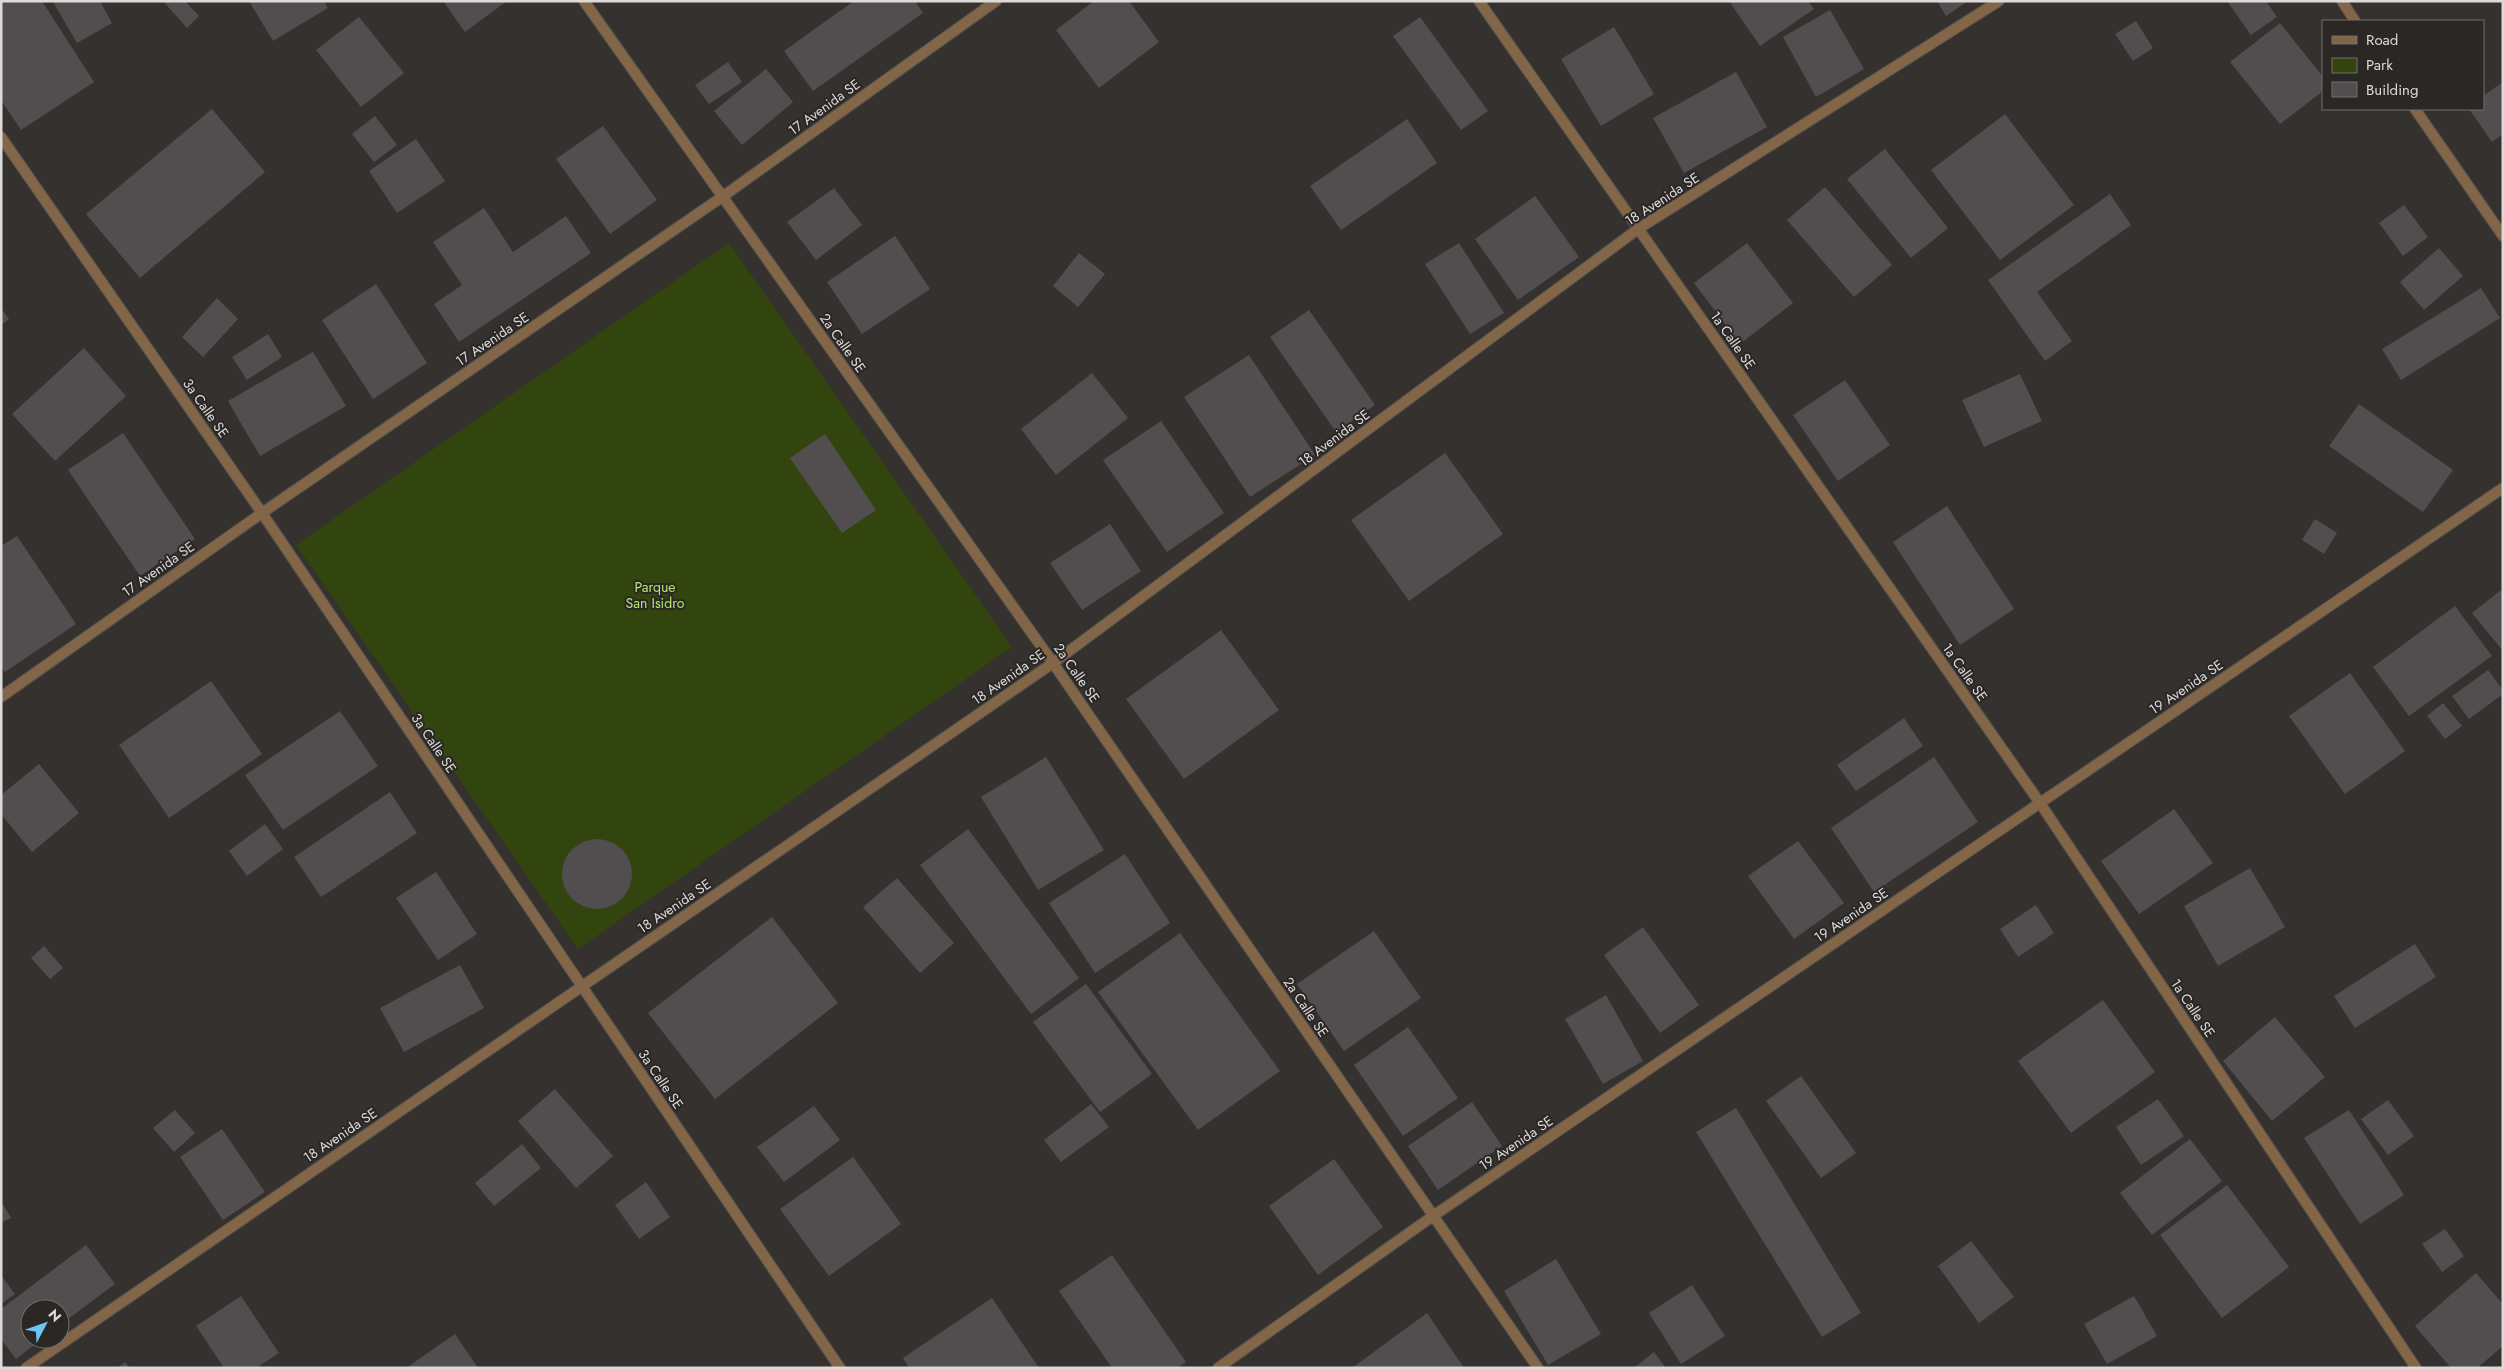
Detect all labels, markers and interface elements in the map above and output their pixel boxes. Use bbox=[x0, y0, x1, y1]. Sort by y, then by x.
legend bbox=[2322, 20, 2484, 110]
text: Road bbox=[2366, 29, 2398, 51]
text: Park bbox=[2366, 54, 2393, 76]
street label: 17 Avenida SE bbox=[784, 74, 864, 140]
text: Building bbox=[2366, 79, 2418, 101]
street label: 18 Avenida SE bbox=[1621, 167, 1703, 231]
street label: 17 Avenida SE bbox=[451, 307, 533, 371]
street label: 1a Calle SE bbox=[1706, 307, 1760, 373]
street label: 2a Calle SE bbox=[815, 309, 871, 377]
street label: 3a Calle SE bbox=[178, 374, 234, 442]
street label: 18 Avenida SE bbox=[1294, 404, 1374, 472]
street label: 17 Avenida SE bbox=[118, 536, 198, 602]
park label: Parque San Isidro bbox=[626, 577, 685, 613]
street label: 2a Calle SE bbox=[1049, 639, 1105, 707]
street label: 1a Calle SE bbox=[1938, 639, 1992, 705]
street label: 18 Avenida SE bbox=[967, 644, 1049, 710]
street label: 19 Avenida SE bbox=[2145, 655, 2227, 719]
street label: 3a Calle SE bbox=[407, 709, 461, 777]
street label: 18 Avenida SE bbox=[633, 874, 715, 938]
street label: 19 Avenida SE bbox=[1810, 883, 1892, 947]
street label: 2a Calle SE bbox=[1279, 973, 1333, 1041]
street label: 1a Calle SE bbox=[2166, 975, 2220, 1041]
street label: 3a Calle SE bbox=[634, 1045, 688, 1113]
street label: 18 Avenida SE bbox=[299, 1103, 381, 1167]
street label: 19 Avenida SE bbox=[1475, 1111, 1557, 1175]
north arrow bbox=[20, 1299, 70, 1349]
text: N bbox=[44, 1305, 66, 1326]

